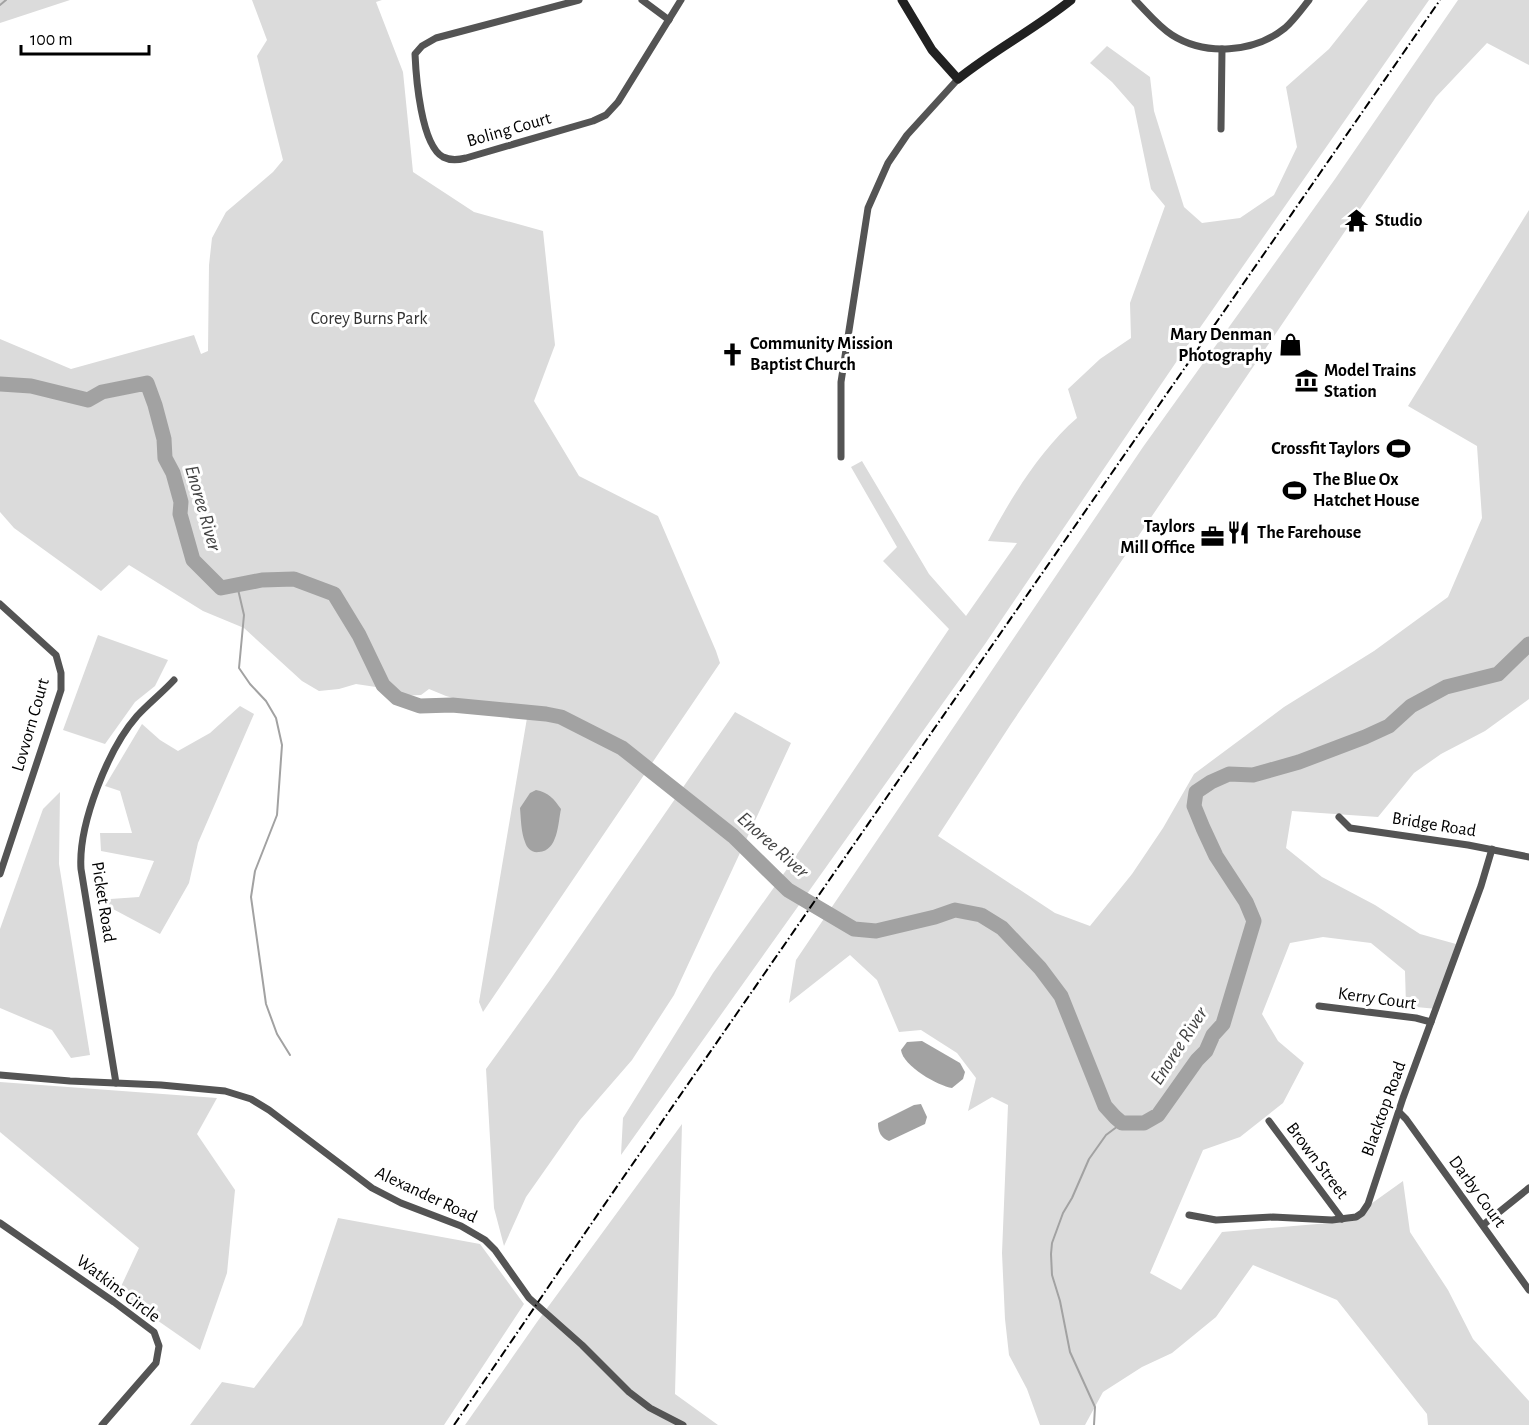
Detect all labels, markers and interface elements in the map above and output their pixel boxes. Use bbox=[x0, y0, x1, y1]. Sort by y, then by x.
scale bar bbox=[21, 18, 148, 56]
text: 100 m bbox=[30, 31, 73, 49]
street label: Boling Court bbox=[465, 109, 553, 151]
temple icon: Studio bbox=[1344, 208, 1370, 234]
place label: Studio bbox=[1375, 212, 1423, 230]
park label: Corey Burns Park bbox=[311, 310, 428, 328]
place label: Mary Denman Photography bbox=[1170, 326, 1273, 365]
shop icon: Mary Denman Photography bbox=[1277, 332, 1303, 358]
place label: Community Mission Baptist Church bbox=[750, 335, 893, 374]
church icon: Community Mission Baptist Church bbox=[719, 341, 745, 367]
place label: Model Trains Station bbox=[1324, 362, 1416, 401]
museum icon: Model Trains Station bbox=[1293, 368, 1319, 394]
sports icon: Crossfit Taylors bbox=[1385, 436, 1411, 462]
place label: Crossfit Taylors bbox=[1271, 440, 1380, 458]
water label: Enoree River bbox=[181, 463, 225, 553]
place label: The Blue Ox Hatchet House bbox=[1313, 471, 1419, 510]
sports icon: The Blue Ox Hatchet House bbox=[1282, 477, 1308, 503]
place label: Taylors Mill Office bbox=[1120, 518, 1195, 557]
restaurant icon: The Farehouse bbox=[1226, 520, 1252, 546]
office icon: Taylors Mill Office bbox=[1200, 524, 1226, 550]
place label: The Farehouse bbox=[1257, 524, 1361, 542]
street label: Lovvorn Court bbox=[9, 676, 53, 774]
water label: Enoree River bbox=[734, 808, 813, 882]
street label: Bridge Road bbox=[1391, 809, 1477, 841]
street label: Picket Road bbox=[88, 860, 118, 944]
street label: Kerry Court bbox=[1337, 985, 1417, 1013]
water label: Enoree River bbox=[1147, 1003, 1212, 1088]
street label: Blacktop Road bbox=[1358, 1059, 1410, 1159]
street label: Brown Street bbox=[1283, 1119, 1352, 1203]
street label: Darby Court bbox=[1445, 1153, 1509, 1231]
street label: Alexander Road bbox=[372, 1164, 480, 1226]
street label: Watkins Circle bbox=[73, 1252, 163, 1326]

